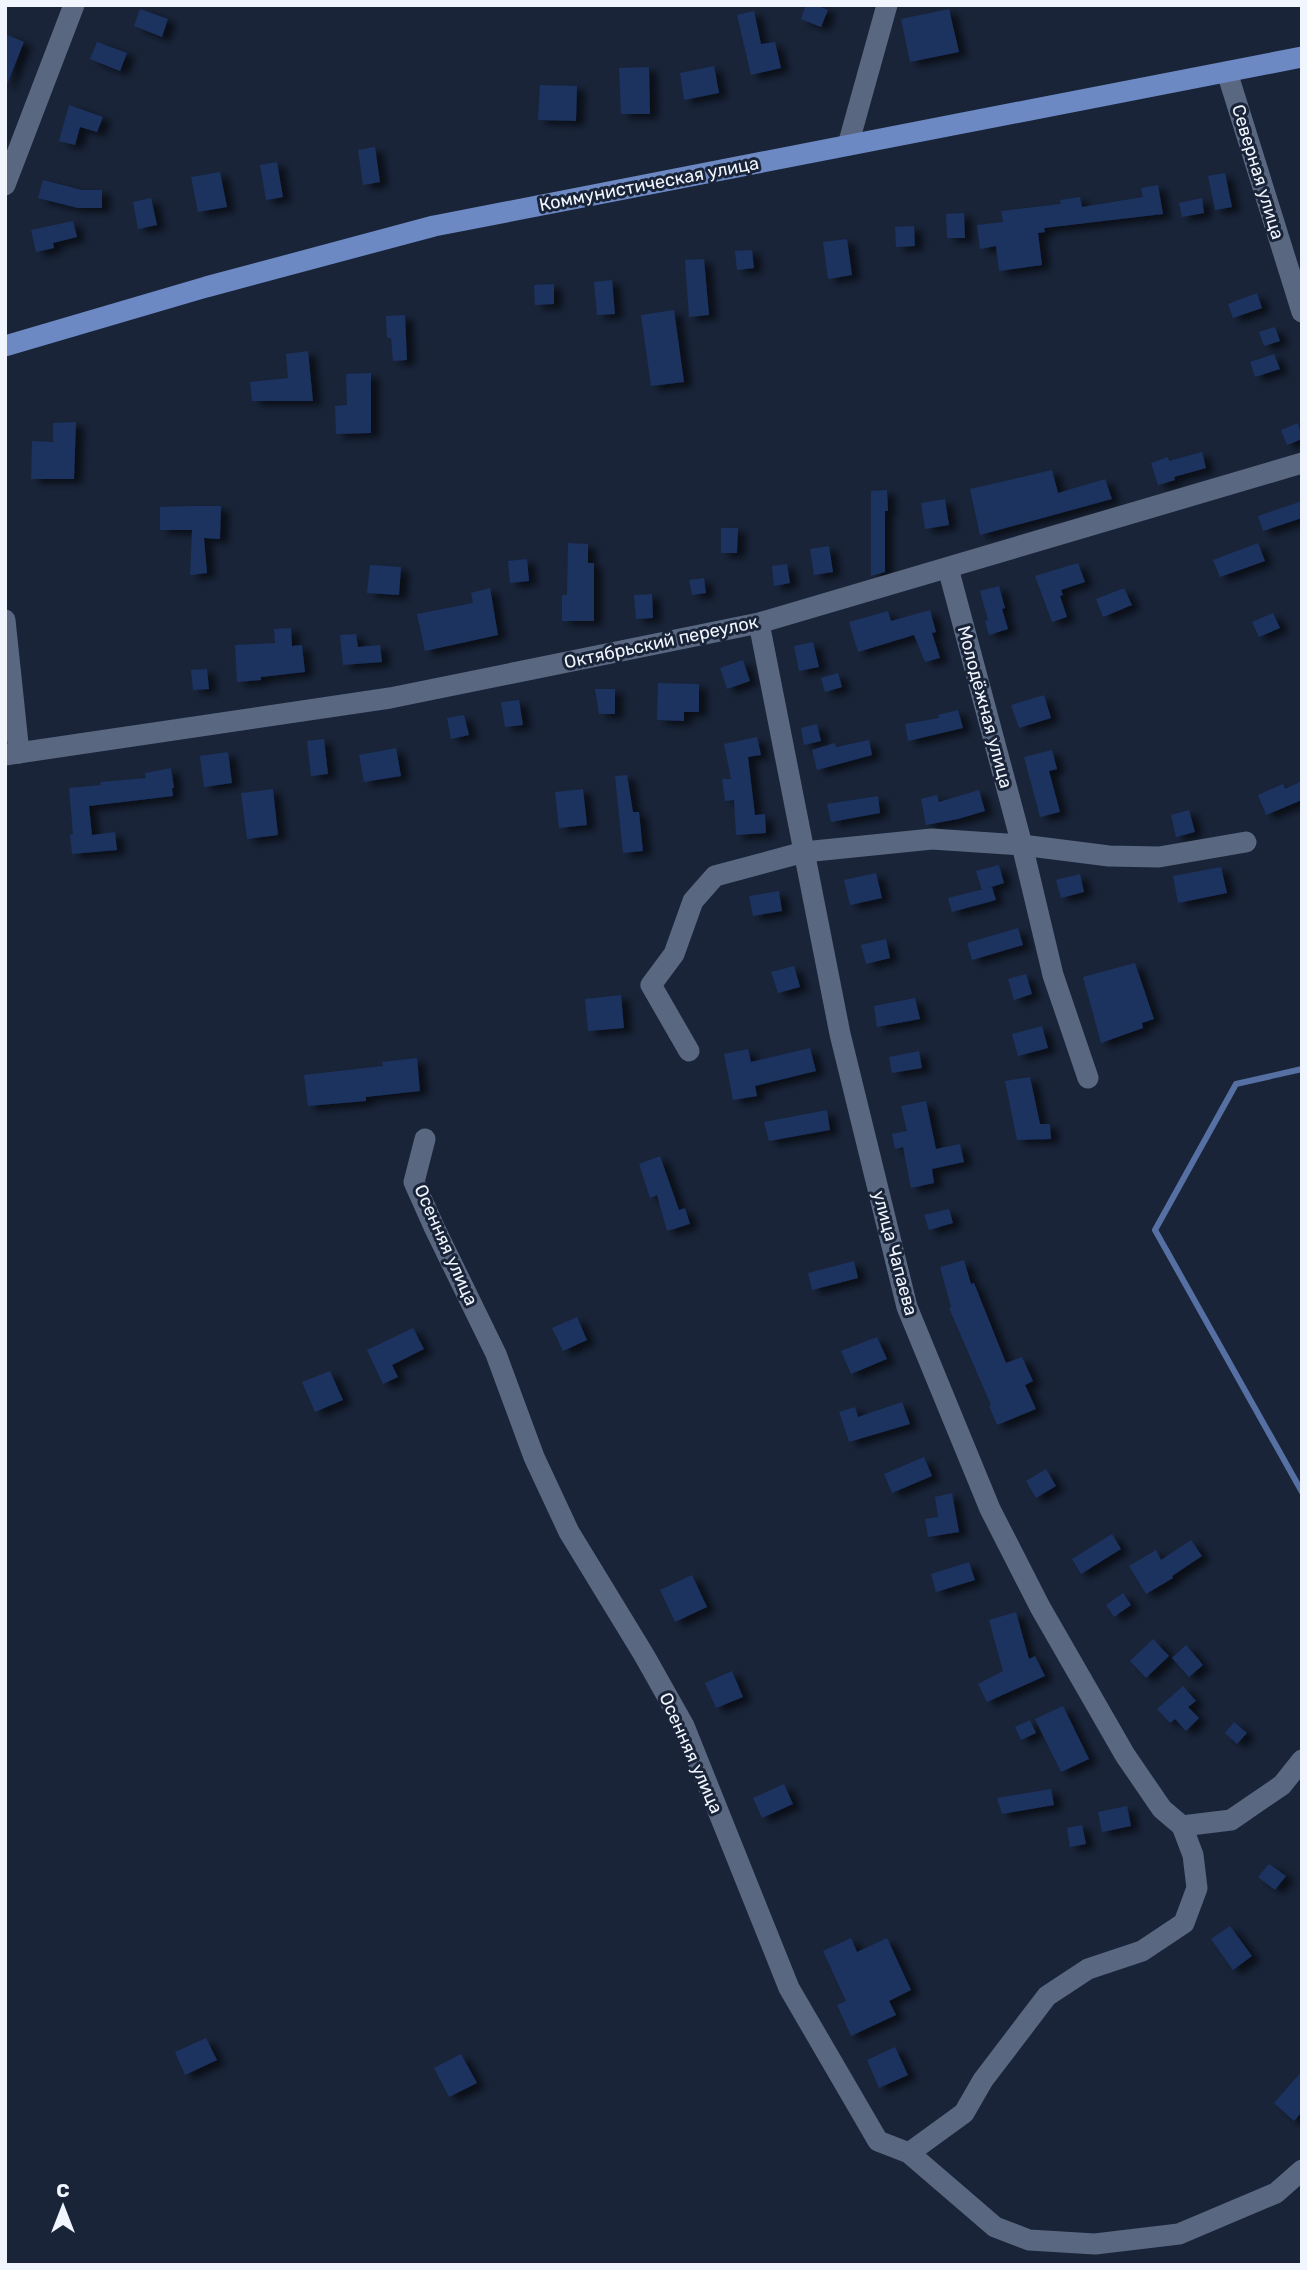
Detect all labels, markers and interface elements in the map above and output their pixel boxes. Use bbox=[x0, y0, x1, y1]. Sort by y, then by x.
street label: Северная улица bbox=[1227, 102, 1289, 242]
street label: Коммунистическая улица bbox=[537, 152, 761, 216]
street label: Октябрьский переулок bbox=[562, 611, 760, 673]
street label: Молодёжная улица bbox=[953, 623, 1017, 791]
street label: Осенняя улица bbox=[410, 1181, 482, 1309]
street label: улица Чапаева bbox=[868, 1188, 922, 1318]
street label: Осенняя улица bbox=[655, 1689, 727, 1817]
north arrow bbox=[28, 2172, 98, 2242]
text: С bbox=[56, 2179, 70, 2202]

